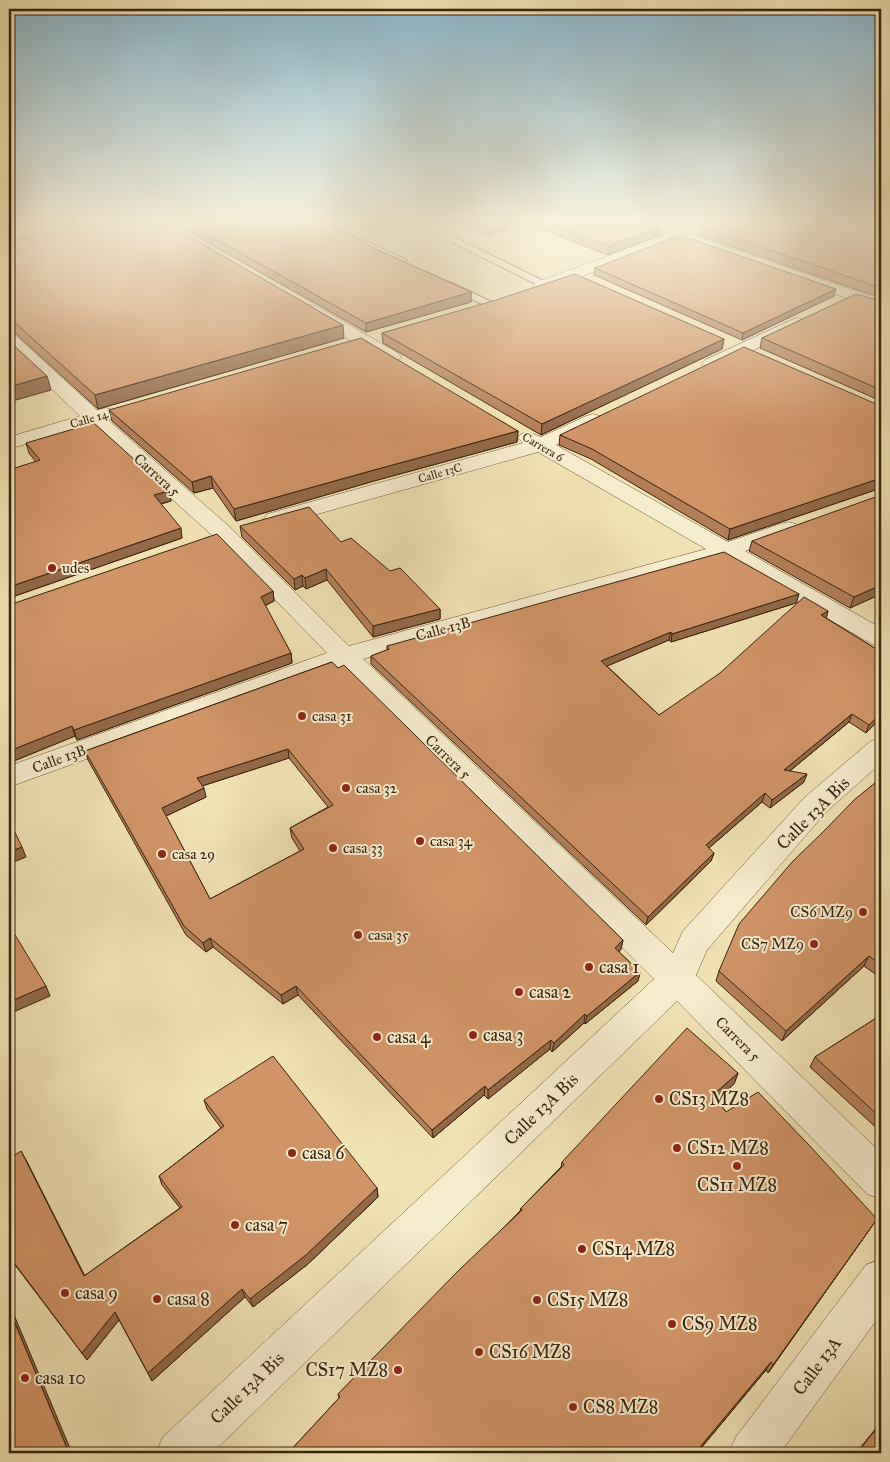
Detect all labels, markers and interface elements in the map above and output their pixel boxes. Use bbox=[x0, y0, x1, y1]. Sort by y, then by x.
street label: Calle 14 bbox=[68, 407, 110, 431]
street label: Carrera 6 bbox=[520, 430, 567, 465]
street label: Carrera 5 bbox=[130, 450, 184, 500]
street label: Calle 13C bbox=[416, 460, 464, 486]
place label: udes bbox=[62, 559, 89, 577]
marker: udes bbox=[46, 562, 58, 574]
street label: Calle 13B bbox=[414, 613, 472, 645]
place label: casa 31 bbox=[312, 707, 352, 725]
marker: casa 31 bbox=[296, 710, 308, 722]
street label: Carrera 5 bbox=[422, 731, 474, 783]
street label: Calle 13B bbox=[30, 741, 88, 777]
street label: Calle 13A Bis bbox=[772, 772, 854, 854]
place label: casa 32 bbox=[356, 779, 398, 797]
marker: casa 32 bbox=[340, 782, 352, 794]
place label: casa 34 bbox=[430, 832, 473, 850]
marker: casa 34 bbox=[414, 835, 426, 847]
place label: casa 33 bbox=[343, 839, 383, 857]
marker: casa 33 bbox=[327, 842, 339, 854]
place label: casa 29 bbox=[172, 845, 215, 863]
marker: casa 29 bbox=[156, 848, 168, 860]
place label: CS6 MZ9 bbox=[790, 903, 853, 921]
marker: CS6 MZ9 bbox=[857, 906, 869, 918]
place label: casa 35 bbox=[368, 926, 409, 944]
marker: casa 35 bbox=[352, 929, 364, 941]
place label: CS7 MZ9 bbox=[741, 935, 804, 953]
marker: CS7 MZ9 bbox=[808, 938, 820, 950]
place label: casa 1 bbox=[599, 956, 639, 978]
marker: casa 1 bbox=[583, 961, 595, 973]
place label: casa 2 bbox=[529, 981, 571, 1003]
marker: casa 2 bbox=[513, 986, 525, 998]
street label: Carrera 5 bbox=[712, 1013, 764, 1065]
place label: casa 3 bbox=[483, 1024, 523, 1046]
place label: casa 4 bbox=[387, 1026, 431, 1048]
marker: casa 3 bbox=[467, 1029, 479, 1041]
marker: casa 4 bbox=[371, 1031, 383, 1043]
street label: Calle 13A Bis bbox=[499, 1068, 583, 1150]
place label: CS13 MZ8 bbox=[669, 1088, 749, 1110]
marker: CS13 MZ8 bbox=[653, 1093, 665, 1105]
place label: CS12 MZ8 bbox=[687, 1137, 769, 1159]
place label: casa 6 bbox=[302, 1142, 345, 1164]
marker: CS12 MZ8 bbox=[671, 1142, 683, 1154]
marker: casa 6 bbox=[286, 1147, 298, 1159]
marker: CS11 MZ8 bbox=[731, 1160, 743, 1172]
place label: CS11 MZ8 bbox=[697, 1174, 777, 1196]
place label: casa 7 bbox=[245, 1214, 288, 1236]
marker: casa 7 bbox=[229, 1219, 241, 1231]
place label: CS14 MZ8 bbox=[592, 1238, 675, 1260]
marker: CS14 MZ8 bbox=[576, 1243, 588, 1255]
place label: casa 9 bbox=[75, 1282, 118, 1304]
marker: casa 9 bbox=[59, 1287, 71, 1299]
place label: casa 8 bbox=[167, 1288, 210, 1310]
place label: CS15 MZ8 bbox=[547, 1289, 628, 1311]
marker: casa 8 bbox=[151, 1293, 163, 1305]
marker: CS15 MZ8 bbox=[531, 1294, 543, 1306]
place label: CS9 MZ8 bbox=[682, 1313, 758, 1335]
marker: CS9 MZ8 bbox=[666, 1318, 678, 1330]
street label: Calle 13A bbox=[788, 1332, 846, 1400]
place label: CS16 MZ8 bbox=[489, 1341, 571, 1363]
marker: CS16 MZ8 bbox=[473, 1346, 485, 1358]
street label: Calle 13A Bis bbox=[205, 1347, 289, 1429]
place label: CS17 MZ8 bbox=[305, 1359, 388, 1381]
marker: CS17 MZ8 bbox=[392, 1364, 404, 1376]
place label: casa 10 bbox=[35, 1367, 86, 1389]
marker: casa 10 bbox=[19, 1372, 31, 1384]
place label: CS8 MZ8 bbox=[583, 1396, 658, 1418]
marker: CS8 MZ8 bbox=[567, 1401, 579, 1413]

